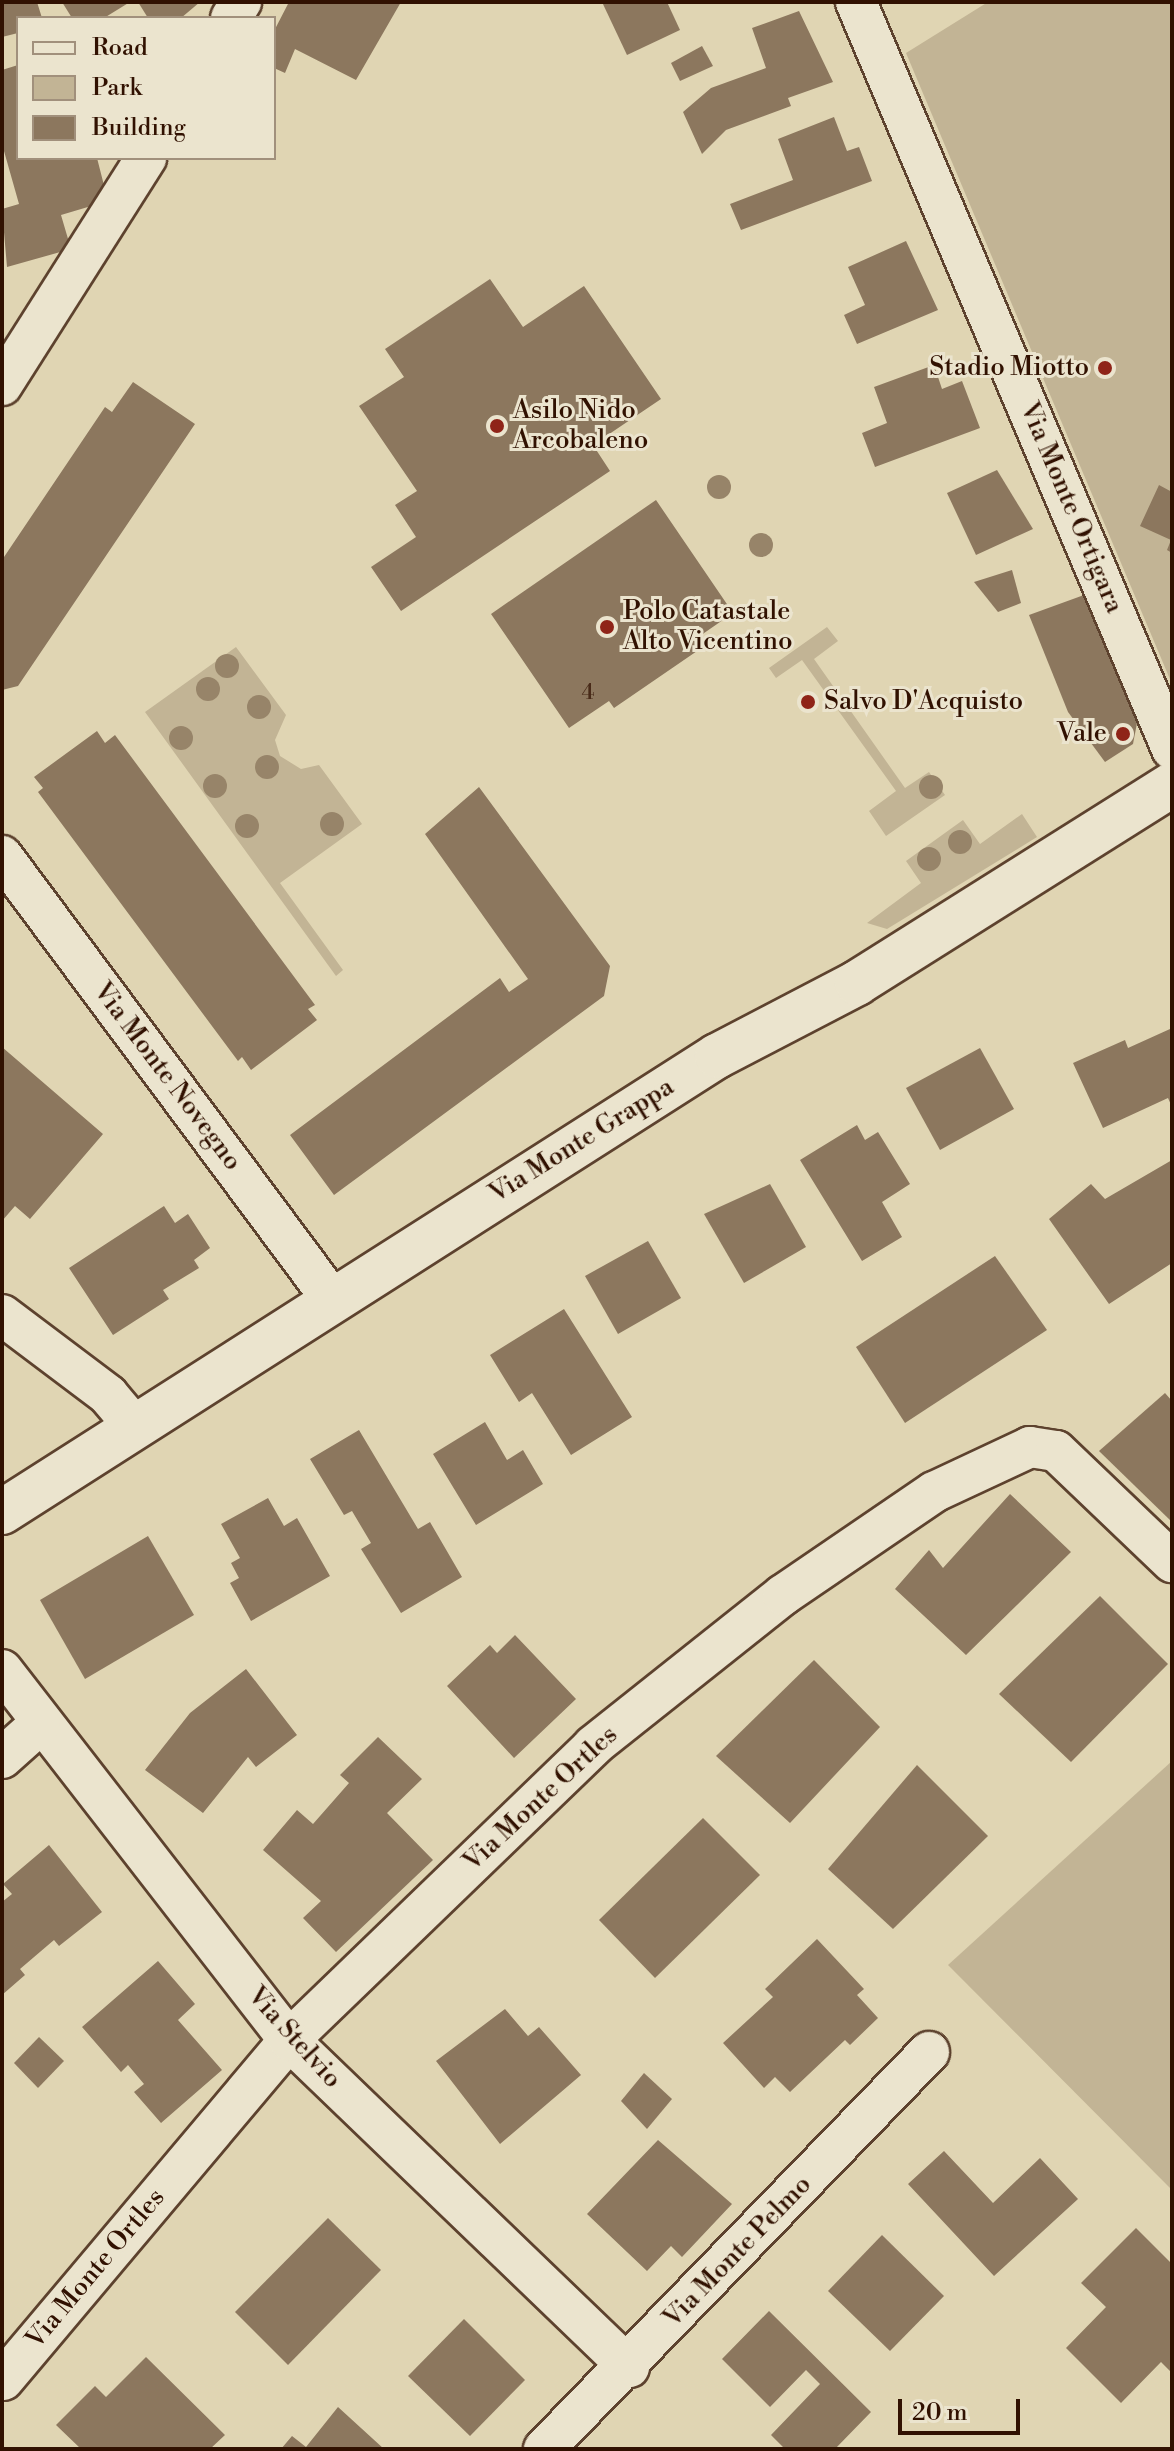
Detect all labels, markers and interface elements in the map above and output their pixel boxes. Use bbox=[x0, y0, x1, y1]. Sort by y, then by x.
legend bbox=[16, 16, 276, 160]
text: Road bbox=[92, 33, 148, 63]
text: Park bbox=[92, 73, 142, 103]
text: Building bbox=[92, 113, 186, 143]
place label: Stadio Miotto bbox=[929, 352, 1089, 384]
marker: Stadio Miotto bbox=[1096, 359, 1114, 377]
place label: Asilo Nido Arcobaleno bbox=[513, 395, 648, 456]
street label: Via Monte Ortigara bbox=[1013, 398, 1129, 618]
marker: Asilo Nido Arcobaleno bbox=[488, 417, 506, 435]
place label: Polo Catastale Alto Vicentino bbox=[623, 596, 793, 658]
marker: Polo Catastale Alto Vicentino bbox=[598, 618, 616, 636]
house number: 4 bbox=[581, 680, 595, 706]
place label: Salvo D'Acquisto bbox=[824, 686, 1023, 718]
marker: Salvo D'Acquisto bbox=[799, 693, 817, 711]
place label: Vale bbox=[1057, 718, 1107, 750]
marker: Vale bbox=[1114, 725, 1132, 743]
street label: Via Monte Novegno bbox=[86, 977, 248, 1177]
street label: Via Monte Grappa bbox=[484, 1072, 680, 1210]
street label: Via Monte Ortles bbox=[458, 1720, 624, 1878]
street label: Via Stelvio bbox=[240, 1981, 348, 2095]
street label: Via Monte Pelmo bbox=[658, 2170, 818, 2334]
street label: Via Monte Ortles bbox=[20, 2183, 172, 2355]
scale bar bbox=[902, 2383, 1024, 2433]
text: 20 m bbox=[912, 2398, 968, 2428]

